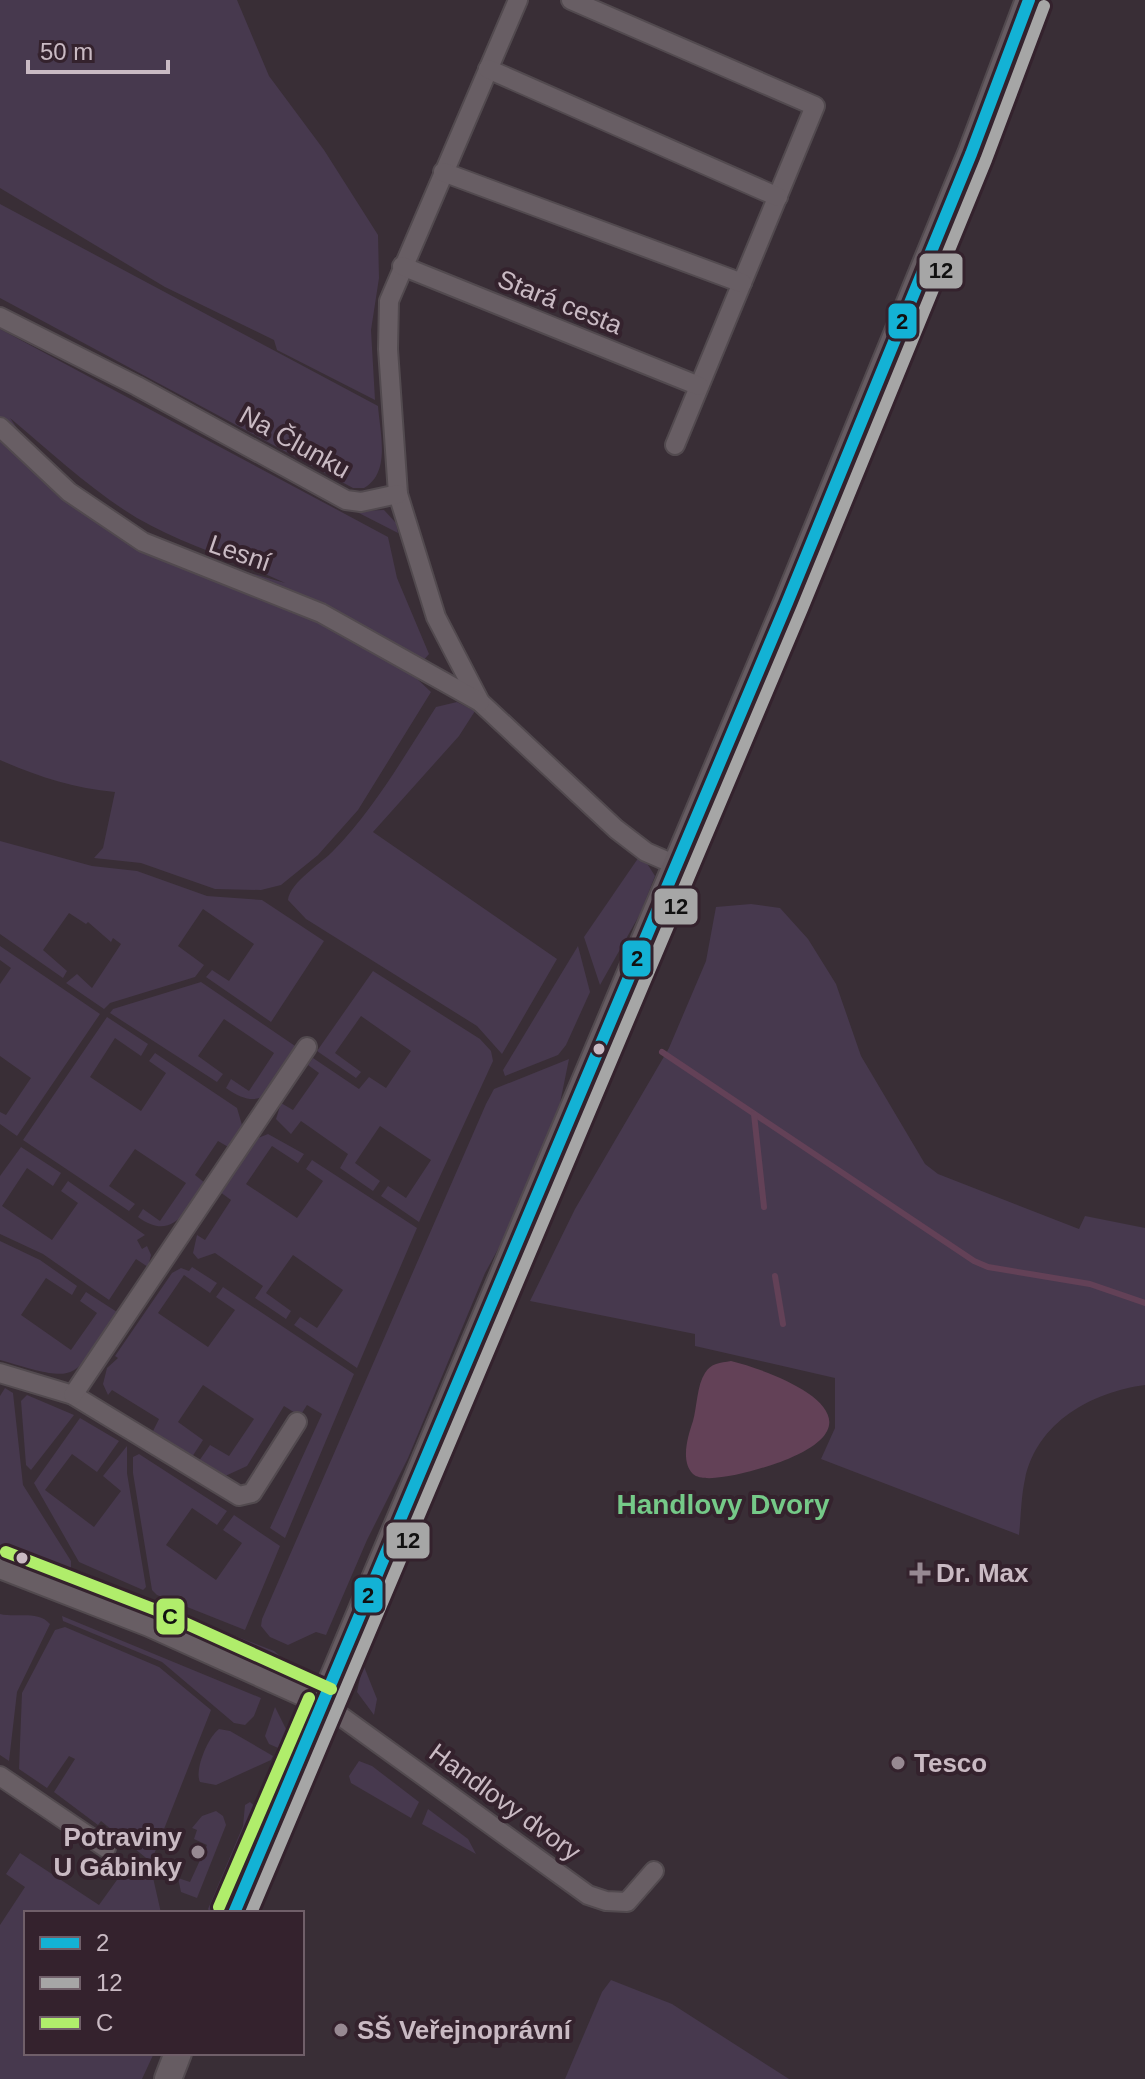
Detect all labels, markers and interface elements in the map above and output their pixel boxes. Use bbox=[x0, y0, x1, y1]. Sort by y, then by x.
scale bar bbox=[28, 24, 168, 74]
text: 50 m bbox=[40, 38, 93, 65]
line badge: 12 bbox=[918, 252, 964, 290]
text: 12 bbox=[929, 258, 953, 283]
street label: Stará cesta bbox=[493, 263, 627, 341]
line badge: 2 bbox=[887, 302, 918, 340]
text: 2 bbox=[896, 309, 908, 334]
street label: Na Člunku bbox=[235, 399, 355, 485]
street label: Lesní bbox=[205, 528, 276, 578]
line badge: 12 bbox=[653, 887, 699, 926]
text: 12 bbox=[664, 894, 688, 919]
line badge: 2 bbox=[621, 939, 652, 978]
text: 2 bbox=[631, 946, 643, 971]
unlabelled marker bbox=[591, 1041, 607, 1057]
district label: Handlovy Dvory bbox=[616, 1489, 830, 1520]
line badge: 12 bbox=[385, 1521, 431, 1560]
text: 12 bbox=[396, 1528, 420, 1553]
unlabelled marker bbox=[14, 1550, 30, 1566]
place label: Dr. Max bbox=[936, 1558, 1029, 1588]
marker: Dr. Max bbox=[911, 1564, 929, 1582]
line badge: 2 bbox=[353, 1576, 384, 1614]
text: 2 bbox=[362, 1583, 374, 1608]
line badge: C bbox=[155, 1597, 186, 1636]
text: C bbox=[162, 1604, 178, 1629]
street label: Handlovy dvory bbox=[424, 1737, 586, 1867]
place label: Tesco bbox=[914, 1748, 987, 1778]
marker: Tesco bbox=[889, 1754, 907, 1772]
place label: Potraviny U Gábinky bbox=[53, 1822, 183, 1882]
marker: Potraviny U Gábinky bbox=[189, 1843, 207, 1861]
legend bbox=[24, 1911, 304, 2055]
text: 2 bbox=[96, 1929, 109, 1956]
text: 12 bbox=[96, 1969, 123, 1996]
text: C bbox=[96, 2009, 113, 2036]
place label: SŠ Veřejnoprávní bbox=[357, 2015, 572, 2045]
marker: SŠ Veřejnoprávní bbox=[332, 2021, 350, 2039]

